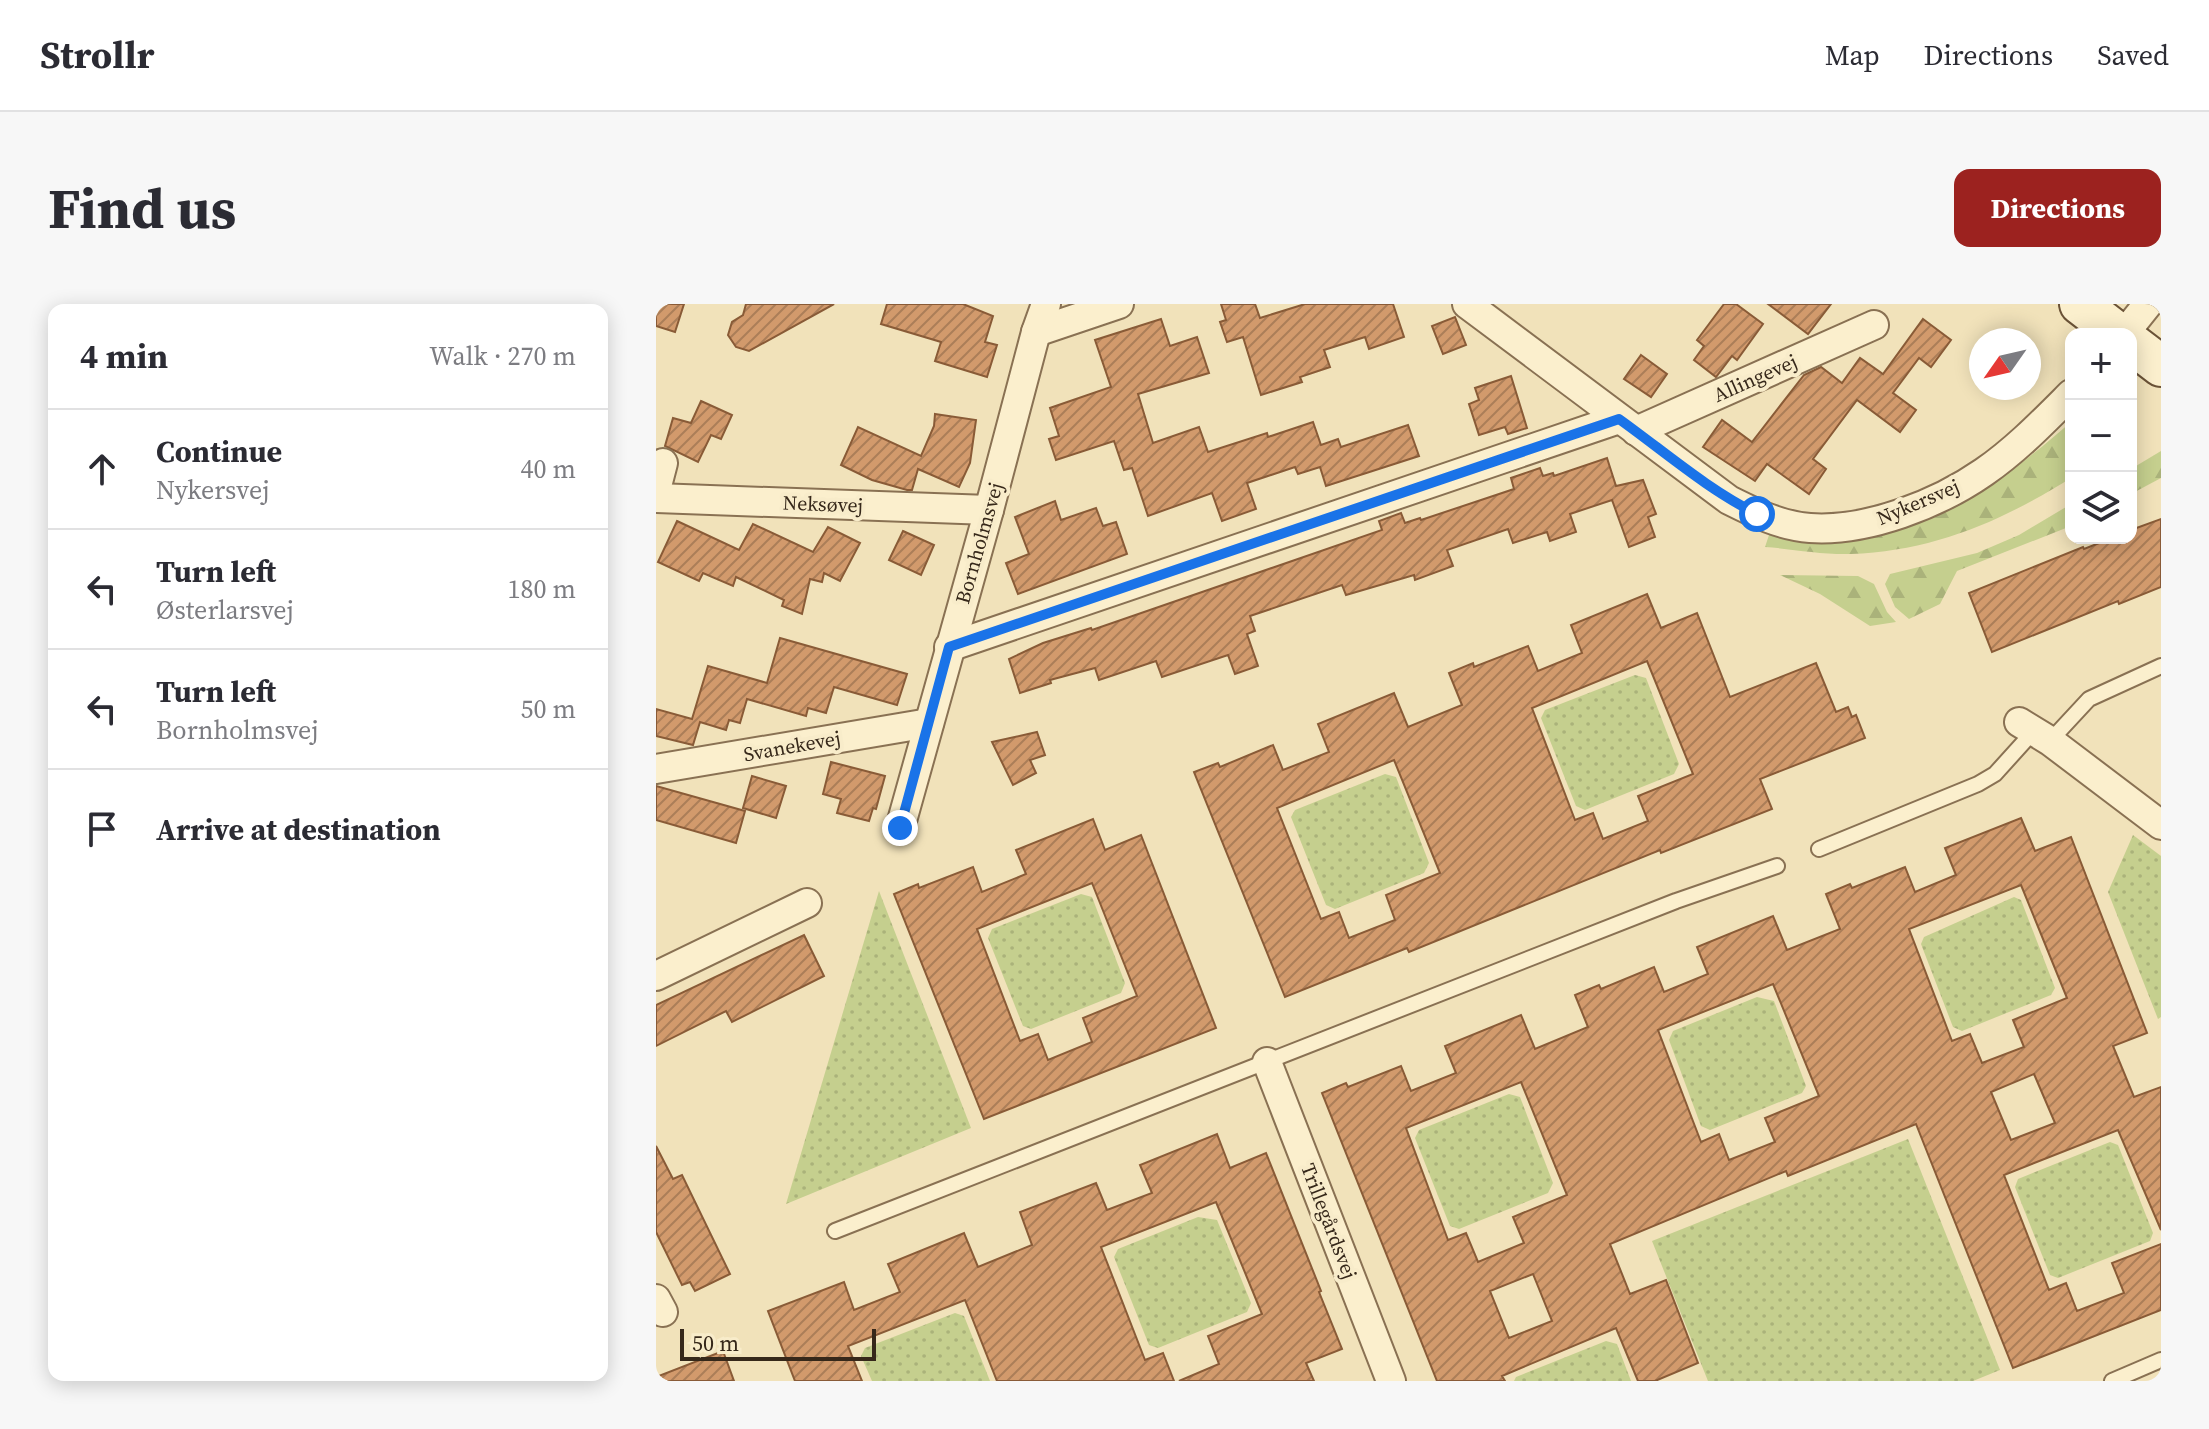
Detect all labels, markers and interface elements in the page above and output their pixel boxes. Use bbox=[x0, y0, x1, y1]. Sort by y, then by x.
text: Strollr bbox=[40, 29, 154, 81]
text: Map bbox=[1825, 36, 1880, 74]
text: Directions bbox=[1924, 36, 2053, 74]
text: Saved bbox=[2097, 36, 2169, 74]
button: Directions bbox=[1954, 169, 2161, 247]
text: Find us bbox=[48, 170, 236, 247]
north arrow bbox=[1969, 328, 2041, 400]
map controls bbox=[2065, 328, 2137, 544]
button: + bbox=[2065, 328, 2137, 400]
text: 4 min bbox=[80, 333, 168, 379]
text: Walk · 270 m bbox=[429, 338, 576, 374]
street label: Allingevej bbox=[1709, 347, 1801, 409]
button: − bbox=[2065, 400, 2137, 472]
text: Continue bbox=[156, 431, 282, 472]
icon: ahead bbox=[80, 447, 124, 491]
text: 40 m bbox=[521, 451, 576, 487]
text: Nykersvej bbox=[156, 472, 269, 508]
street label: Nykersvej bbox=[1872, 472, 1964, 532]
button: layers bbox=[2065, 472, 2137, 544]
street label: Bornholmsvej bbox=[948, 479, 1010, 607]
street label: Neksøvej bbox=[782, 489, 864, 519]
route start bbox=[1739, 496, 1775, 532]
text: Turn left bbox=[156, 551, 276, 592]
icon: left bbox=[80, 567, 124, 611]
text: 180 m bbox=[508, 571, 576, 607]
text: Østerlarsvej bbox=[156, 592, 294, 628]
text: Turn left bbox=[156, 671, 276, 712]
icon: left bbox=[80, 687, 124, 731]
text: 50 m bbox=[521, 691, 576, 727]
text: Bornholmsvej bbox=[156, 712, 319, 748]
street label: Svanekevej bbox=[741, 724, 843, 768]
icon: arrive bbox=[80, 807, 124, 851]
text: Arrive at destination bbox=[156, 809, 441, 850]
route end bbox=[882, 810, 918, 846]
street label: Trillegårdsvej bbox=[1294, 1159, 1364, 1283]
scale bar bbox=[680, 1325, 876, 1361]
text: 50 m bbox=[692, 1328, 739, 1358]

